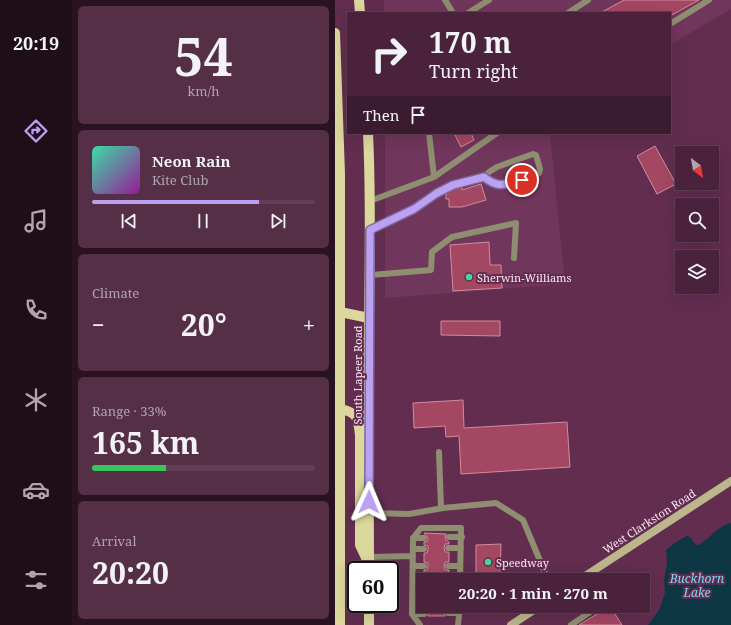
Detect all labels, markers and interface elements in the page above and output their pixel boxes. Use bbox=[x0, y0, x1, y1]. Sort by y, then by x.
text: 54 bbox=[174, 20, 233, 91]
text: 170 m bbox=[429, 23, 511, 61]
icon: right bbox=[363, 28, 415, 80]
text: 20:19 bbox=[13, 31, 59, 55]
text: Turn right bbox=[429, 59, 518, 83]
text: km/h bbox=[188, 82, 219, 100]
icon: arrive bbox=[407, 104, 429, 126]
text: Then bbox=[363, 105, 399, 125]
icon: directions bbox=[22, 117, 50, 145]
north arrow bbox=[675, 146, 719, 190]
map controls bbox=[675, 146, 719, 294]
text: Neon Rain bbox=[152, 151, 230, 171]
pin bbox=[505, 163, 539, 197]
icon: arrive bbox=[511, 169, 533, 191]
text: Kite Club bbox=[152, 171, 208, 189]
button: search bbox=[675, 198, 719, 242]
icon: music bbox=[22, 207, 50, 235]
icon: previous bbox=[118, 210, 140, 232]
icon: pause bbox=[192, 210, 214, 232]
icon: next bbox=[267, 210, 289, 232]
button: layers bbox=[675, 250, 719, 294]
place label: Sherwin-Williams bbox=[477, 270, 572, 285]
marker: Sherwin-Williams bbox=[464, 272, 474, 282]
text: Climate bbox=[92, 284, 139, 302]
icon: phone bbox=[22, 296, 50, 324]
text: 20° bbox=[181, 304, 227, 345]
text: − bbox=[92, 309, 105, 339]
text: + bbox=[303, 309, 315, 339]
street label: South Lapeer Road bbox=[350, 325, 365, 425]
icon: climate bbox=[22, 386, 50, 414]
text: Range · 33% bbox=[92, 402, 166, 420]
text: 165 km bbox=[92, 422, 199, 463]
icon: car bbox=[22, 476, 50, 504]
position arrow bbox=[348, 481, 390, 523]
street label: West Clarkston Road bbox=[600, 485, 699, 557]
text: Arrival bbox=[92, 532, 136, 550]
text: 20:20 bbox=[92, 552, 169, 593]
place label: Speedway bbox=[496, 555, 550, 570]
marker: Speedway bbox=[483, 557, 493, 567]
speed limit sign: 60 bbox=[347, 561, 399, 613]
icon: filters bbox=[22, 566, 50, 594]
water label: Buckhorn Lake bbox=[669, 570, 724, 601]
text: 20:20 · 1 min · 270 m bbox=[458, 583, 608, 603]

